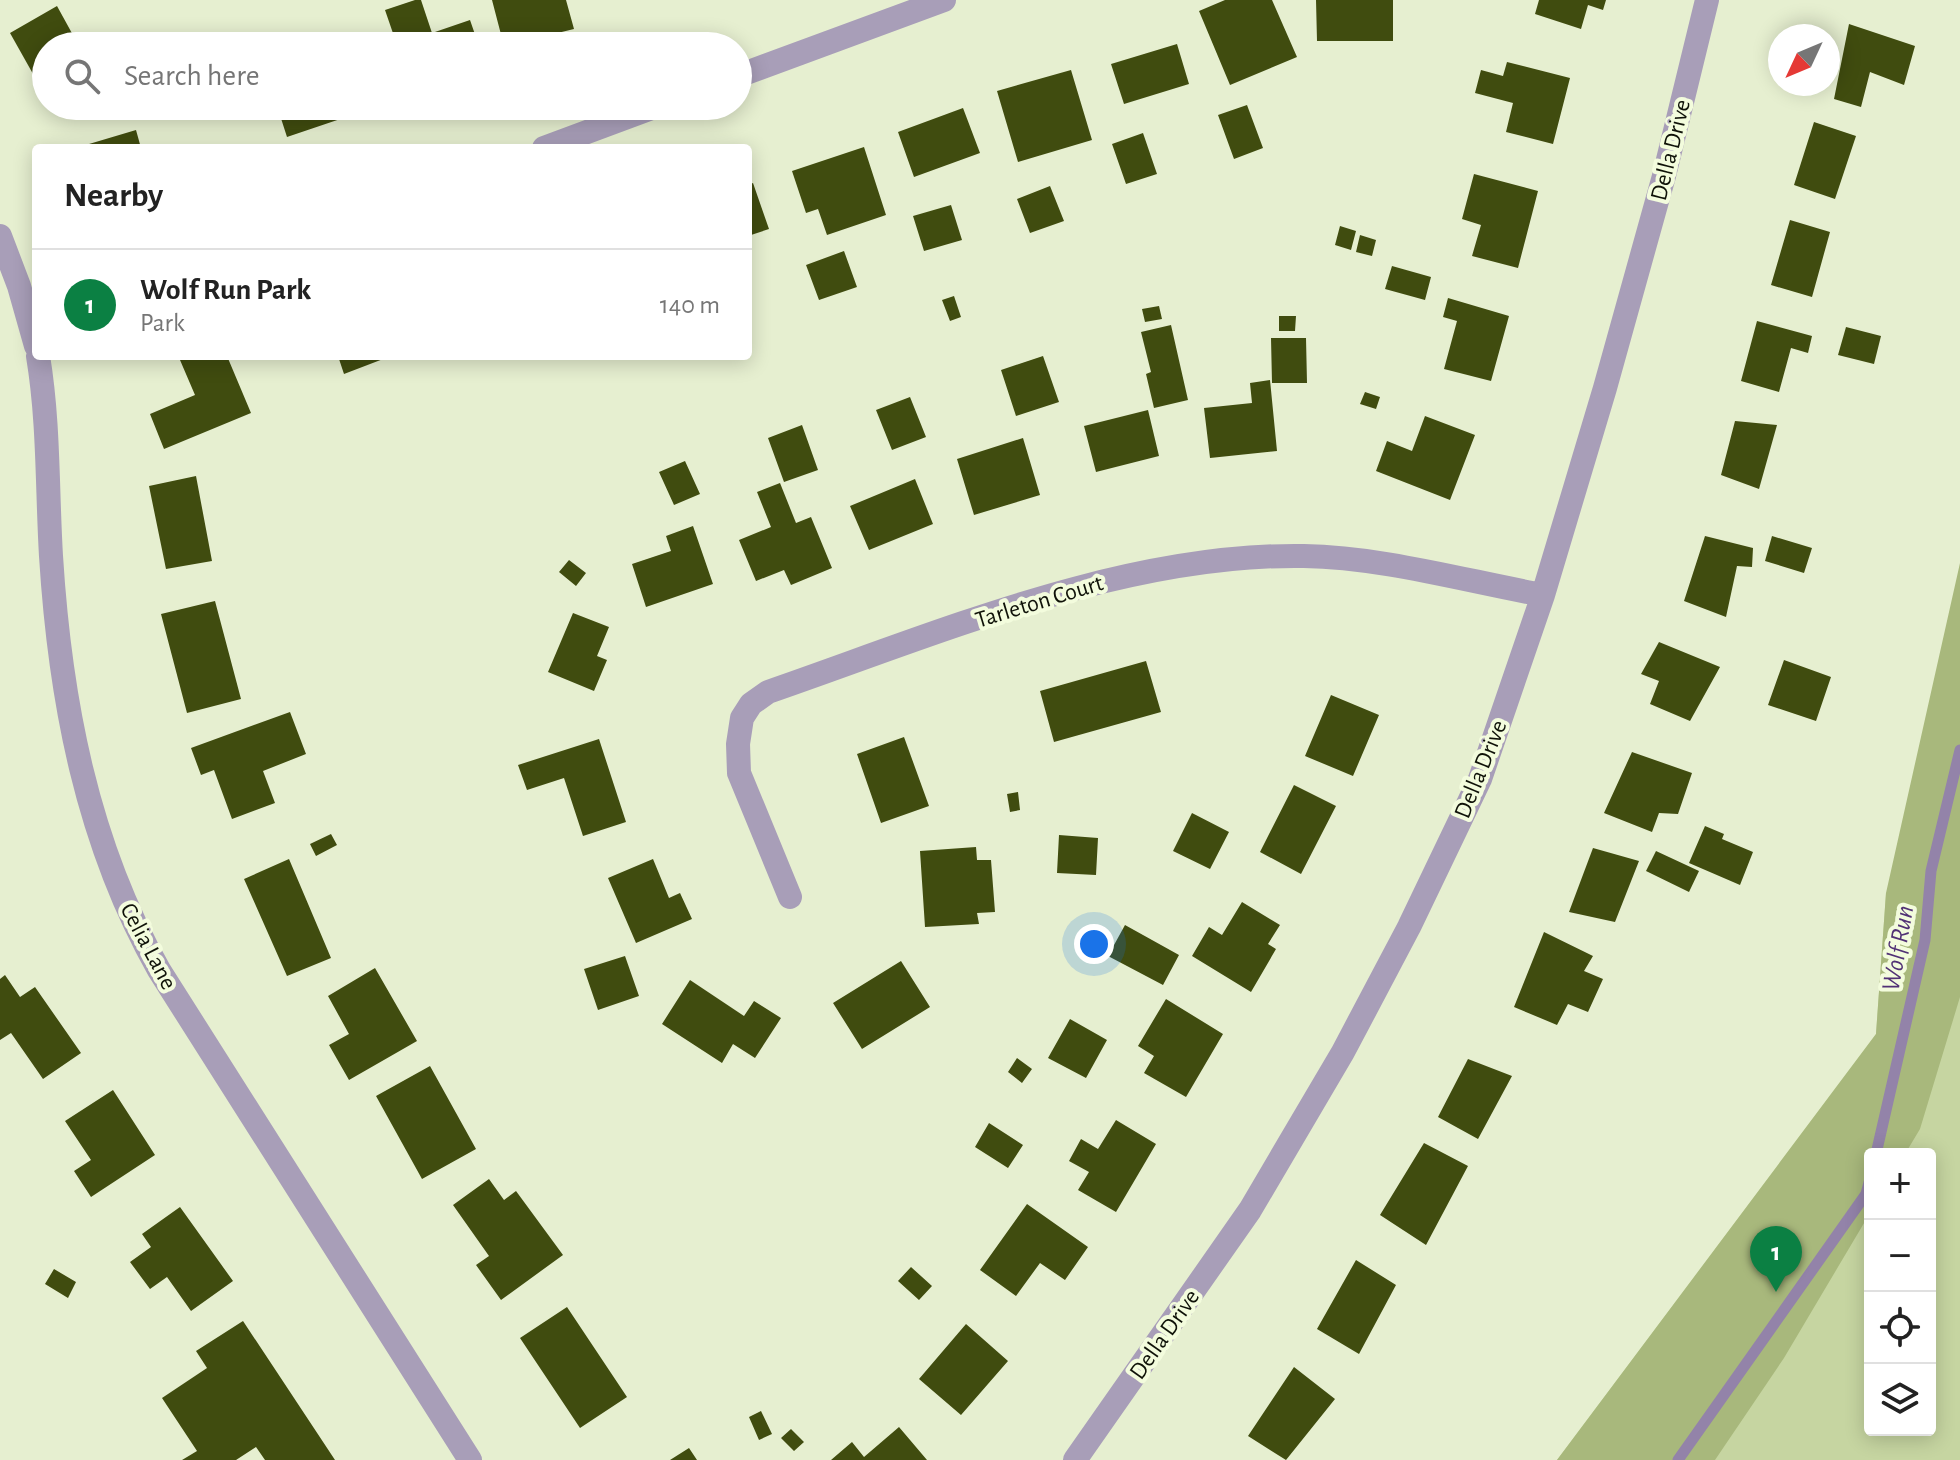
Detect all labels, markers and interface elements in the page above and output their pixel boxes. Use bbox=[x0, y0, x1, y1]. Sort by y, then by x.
north arrow bbox=[1768, 24, 1840, 96]
search box bbox=[32, 32, 752, 120]
icon: search bbox=[60, 54, 104, 98]
text: Search here bbox=[124, 61, 260, 91]
street label: Della Drive bbox=[1647, 97, 1695, 203]
text: Nearby bbox=[64, 179, 163, 213]
text: Wolf Run Park bbox=[140, 275, 311, 305]
text: 1 bbox=[85, 292, 95, 318]
text: 140 m bbox=[660, 292, 720, 318]
text: Park bbox=[140, 310, 185, 336]
street label: Tarleton Court bbox=[973, 571, 1106, 633]
street label: Della Drive bbox=[1450, 717, 1511, 822]
street label: Celia Lane bbox=[115, 899, 181, 994]
water label: Wolf Run bbox=[1878, 903, 1918, 993]
your location bbox=[1074, 924, 1114, 964]
map controls bbox=[1864, 1148, 1936, 1436]
button: + bbox=[1864, 1148, 1936, 1220]
button: − bbox=[1864, 1220, 1936, 1292]
pin: 1 bbox=[1750, 1226, 1802, 1292]
street label: Della Drive bbox=[1125, 1285, 1204, 1384]
button: locate bbox=[1864, 1292, 1936, 1364]
button: layers bbox=[1864, 1364, 1936, 1436]

